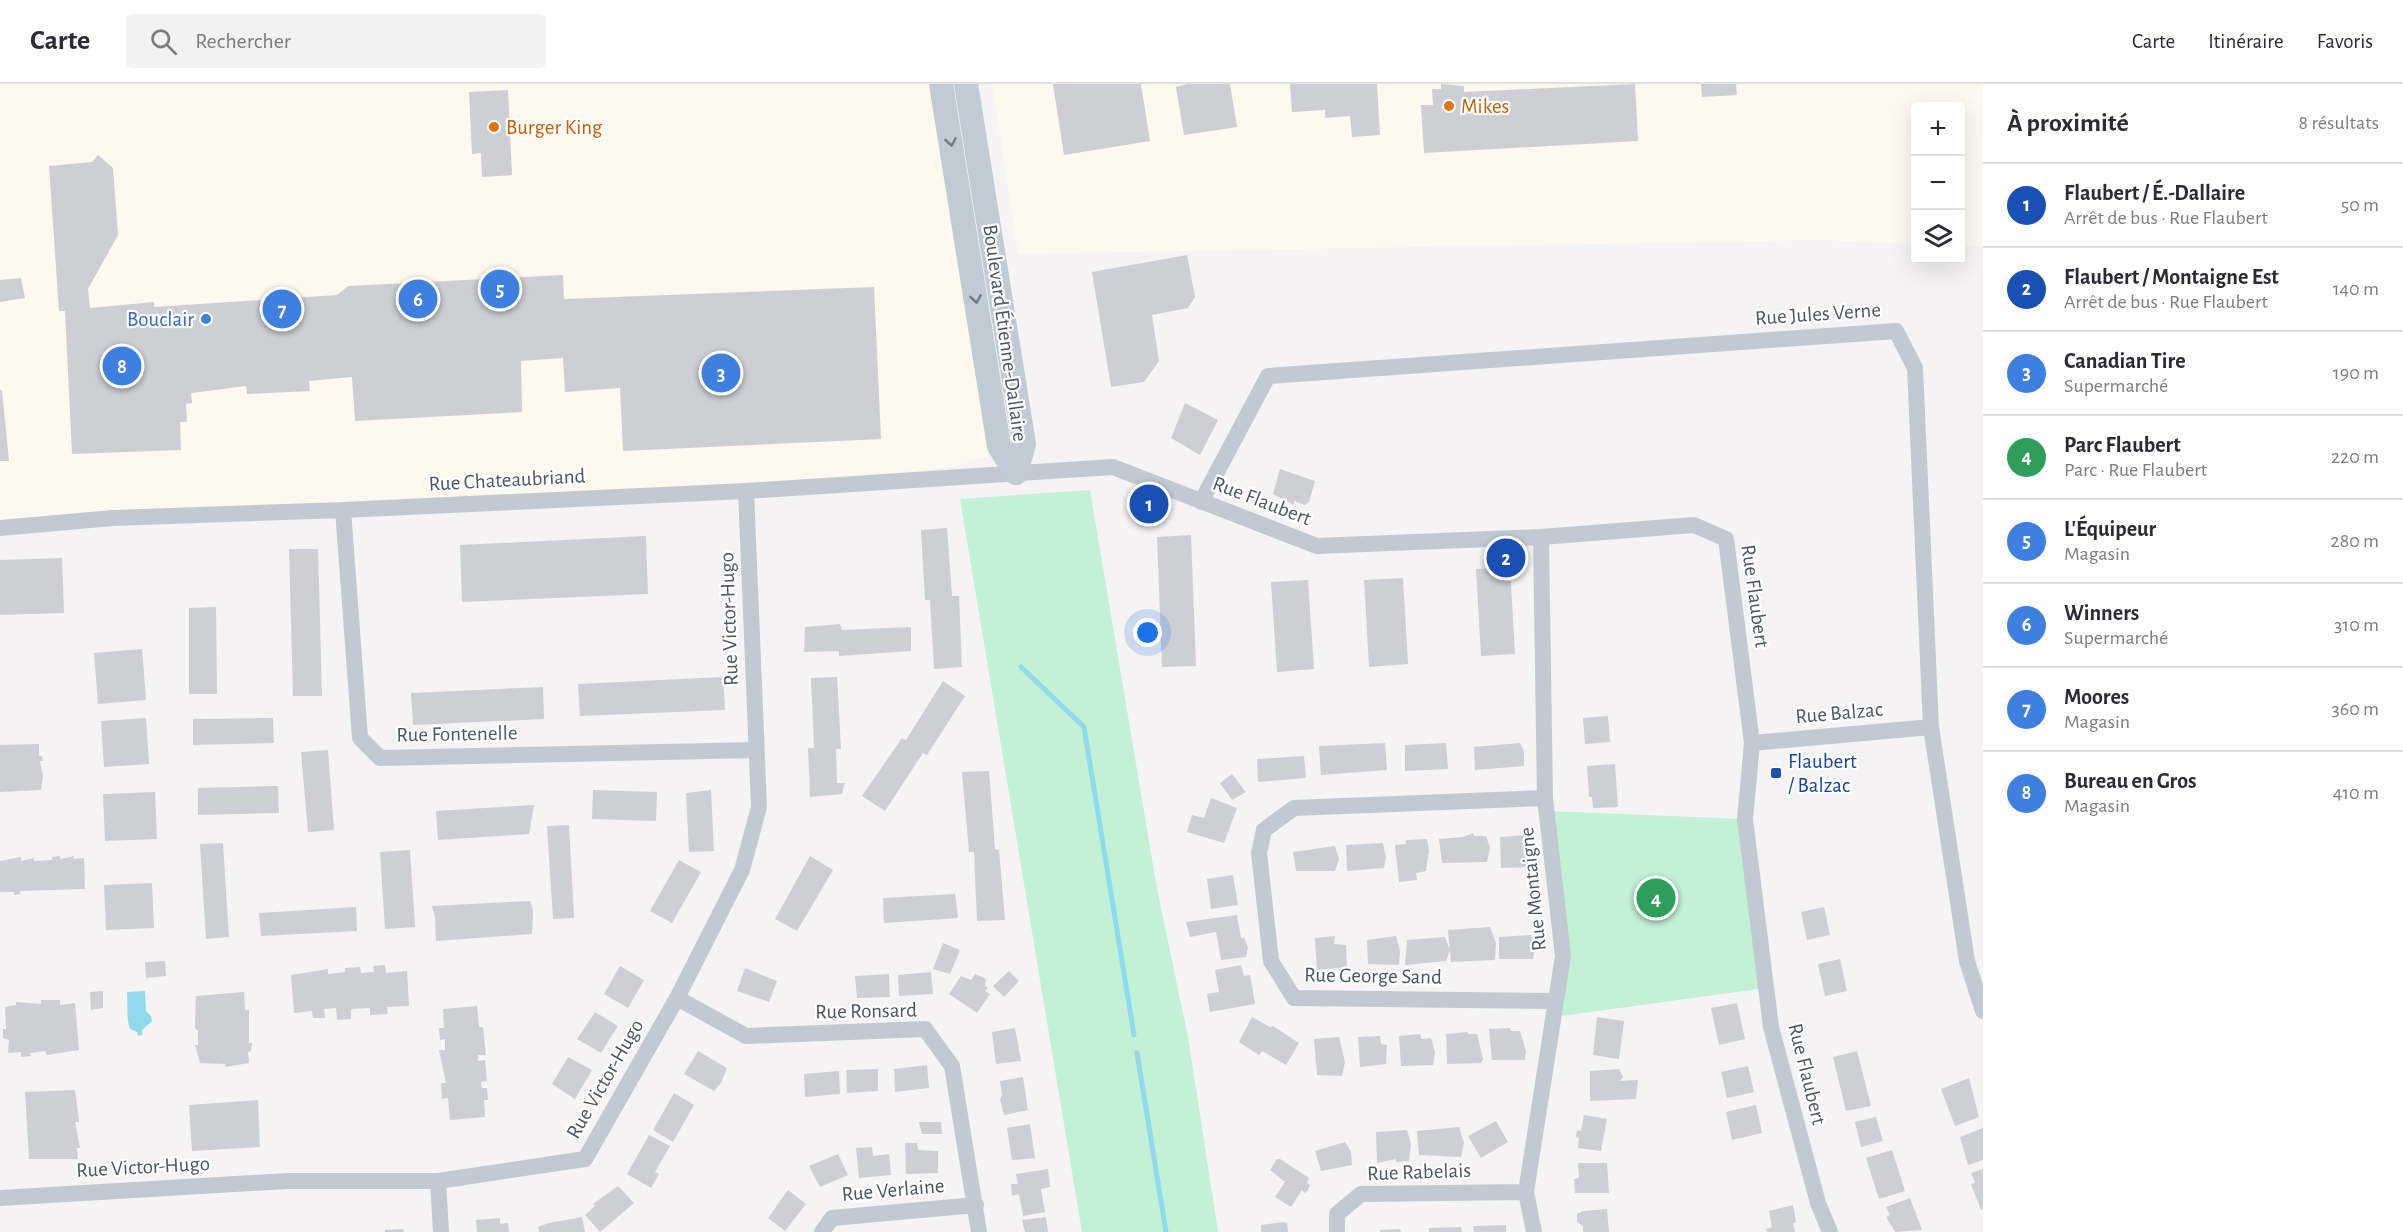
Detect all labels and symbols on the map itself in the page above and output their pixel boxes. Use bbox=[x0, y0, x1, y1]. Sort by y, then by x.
place label: Mikes bbox=[1461, 96, 1509, 117]
marker: Mikes bbox=[1442, 99, 1456, 113]
place label: Burger King bbox=[506, 117, 603, 138]
marker: Burger King bbox=[487, 120, 501, 134]
one-way arrow bbox=[944, 137, 956, 146]
street label: Boulevard Étienne-Dallaire bbox=[979, 223, 1033, 443]
pin: 5 bbox=[480, 266, 520, 312]
pin: 6 bbox=[398, 276, 438, 322]
pin: 7 bbox=[262, 286, 302, 332]
one-way arrow bbox=[969, 294, 981, 303]
street label: Rue Jules Verne bbox=[1754, 299, 1882, 329]
place label: Bouclair bbox=[127, 309, 194, 330]
marker: Bouclair bbox=[199, 312, 213, 326]
pin: 8 bbox=[102, 344, 142, 388]
pin: 3 bbox=[702, 350, 740, 396]
street label: Rue Chateaubriand bbox=[428, 465, 586, 495]
street label: Rue Flaubert bbox=[1210, 473, 1314, 529]
pin: 1 bbox=[1130, 482, 1168, 526]
pin: 2 bbox=[1486, 536, 1526, 580]
street label: Rue Flaubert bbox=[1737, 543, 1773, 649]
street label: Rue Victor-Hugo bbox=[716, 552, 742, 686]
your location bbox=[1133, 618, 1162, 647]
street label: Rue Balzac bbox=[1794, 699, 1884, 727]
street label: Rue Fontenelle bbox=[396, 722, 518, 746]
place label: Flaubert / Balzac bbox=[1788, 751, 1857, 796]
marker: Flaubert / Balzac bbox=[1769, 766, 1783, 780]
street label: Rue Montaigne bbox=[1516, 826, 1550, 952]
pin: 4 bbox=[1636, 876, 1676, 920]
street label: Rue George Sand bbox=[1304, 964, 1442, 988]
street label: Rue Ronsard bbox=[815, 1000, 917, 1022]
street label: Rue Victor-Hugo bbox=[562, 1016, 648, 1142]
street label: Rue Flaubert bbox=[1784, 1021, 1830, 1127]
street label: Rue Victor-Hugo bbox=[76, 1153, 210, 1181]
street label: Rue Rabelais bbox=[1367, 1160, 1471, 1184]
street label: Rue Verlaine bbox=[841, 1175, 945, 1205]

